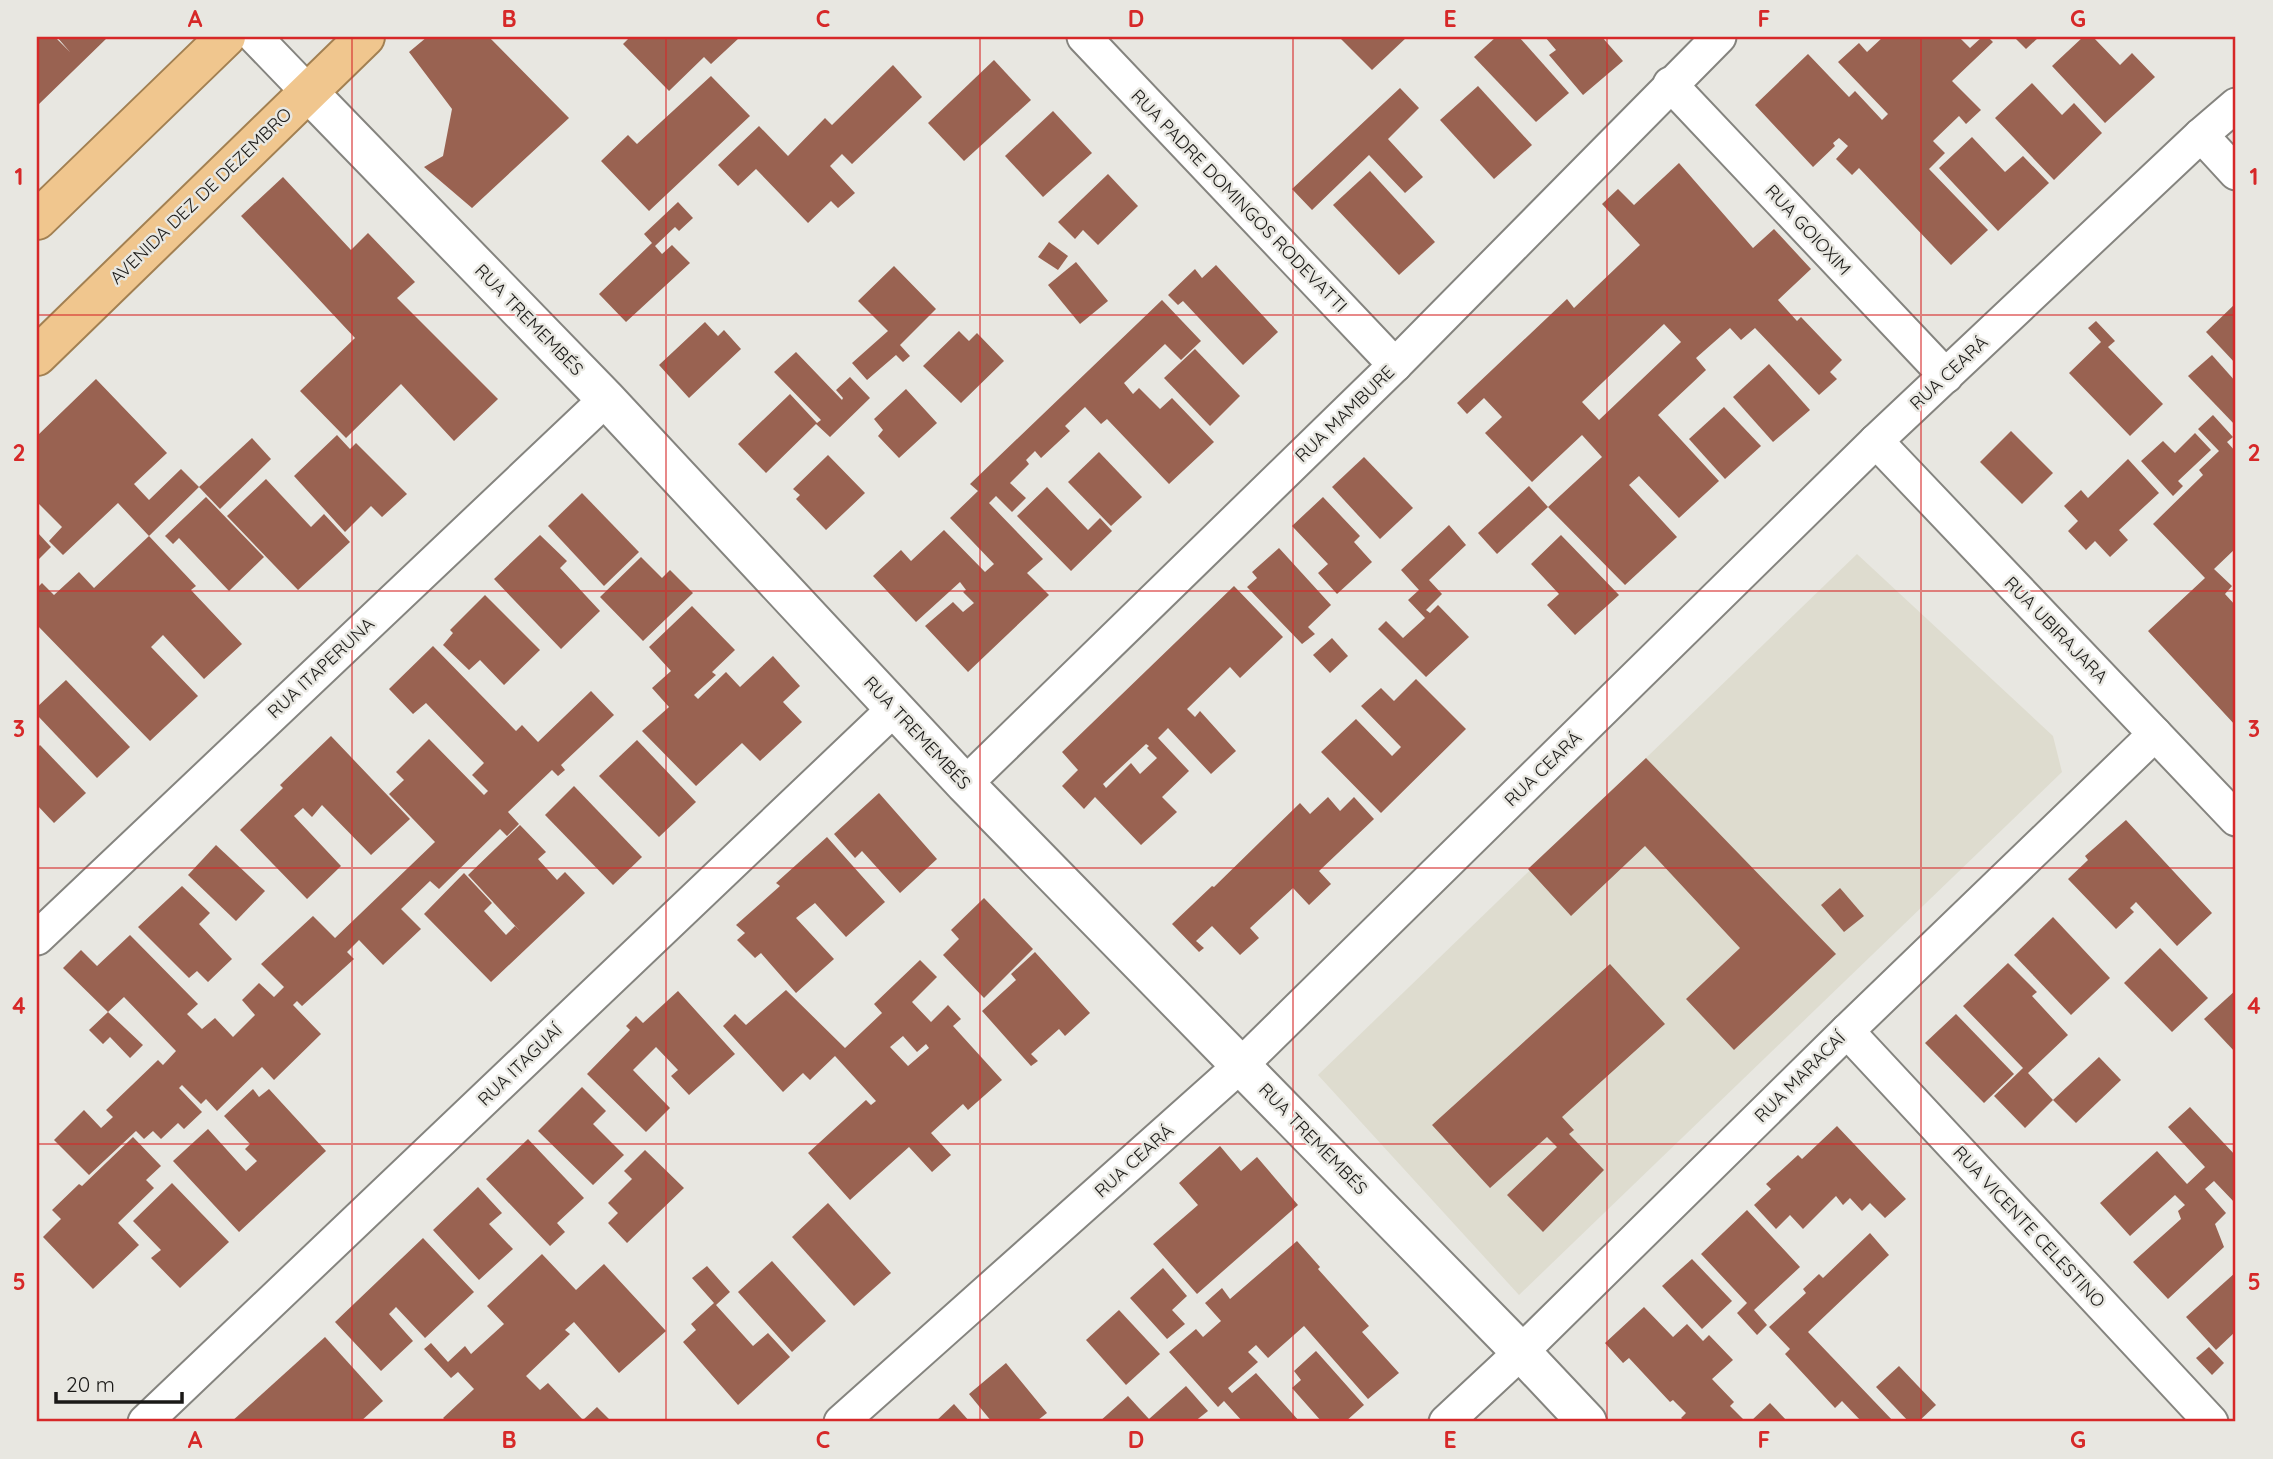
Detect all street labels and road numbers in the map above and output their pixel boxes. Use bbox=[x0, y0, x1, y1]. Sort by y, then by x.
street label: RUA PADRE DOMINGOS RODEVATTI bbox=[1126, 84, 1352, 317]
street label: AVENIDA DEZ DE DEZEMBRO bbox=[105, 103, 296, 289]
street label: RUA GOIOXIM bbox=[1761, 180, 1856, 280]
street label: RUA TREMEMBÉS bbox=[470, 259, 588, 380]
street label: RUA CEARÁ bbox=[1905, 330, 1993, 415]
street label: RUA MAMBURE bbox=[1290, 360, 1399, 467]
street label: RUA UBIRAJARA bbox=[2000, 572, 2113, 688]
street label: RUA ITAPERUNA bbox=[262, 612, 379, 723]
street label: RUA TREMEMBÉS bbox=[859, 671, 976, 794]
street label: RUA CEARÁ bbox=[1499, 726, 1586, 811]
street label: RUA ITAGUAÍ bbox=[473, 1018, 567, 1111]
street label: RUA MARACAÍ bbox=[1749, 1026, 1850, 1127]
street label: RUA TREMEMBÉS bbox=[1254, 1078, 1372, 1199]
street label: RUA CEARÁ bbox=[1089, 1119, 1178, 1202]
street label: RUA VICENTE CELESTINO bbox=[1948, 1141, 2110, 1312]

